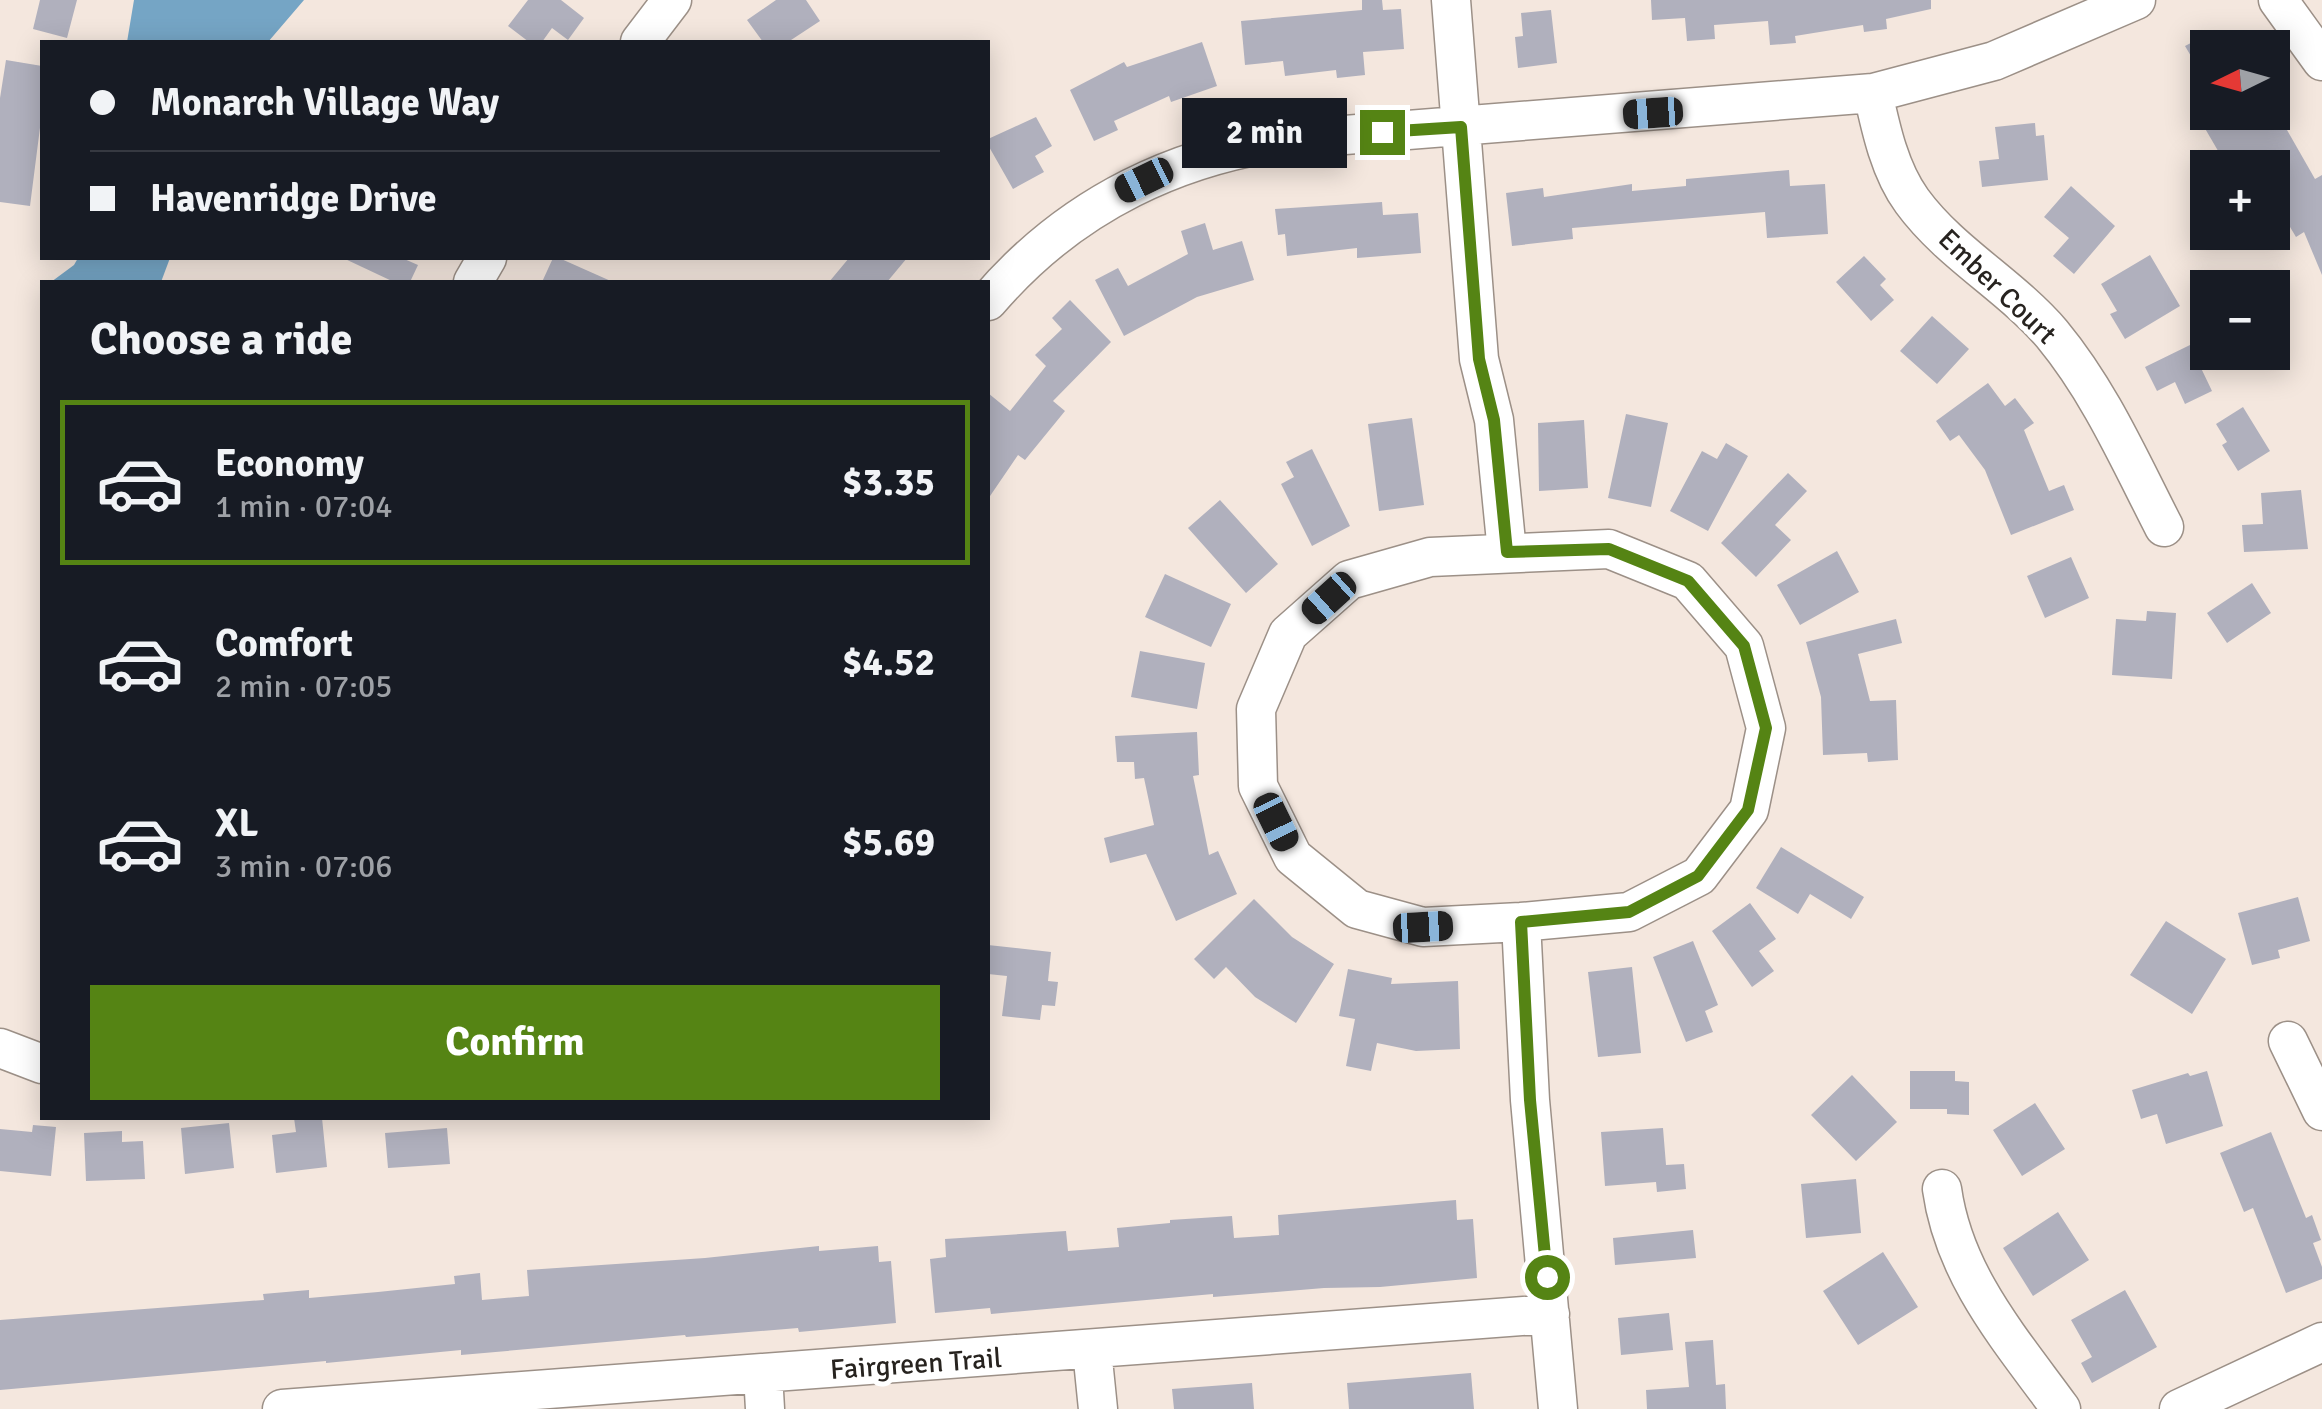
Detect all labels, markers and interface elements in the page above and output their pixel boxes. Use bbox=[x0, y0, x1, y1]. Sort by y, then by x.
north arrow bbox=[2190, 30, 2290, 130]
map controls bbox=[2190, 30, 2290, 370]
text: Monarch Village Way bbox=[150, 79, 499, 126]
car bbox=[1622, 96, 1684, 130]
callout: 2 min bbox=[1182, 97, 1347, 167]
route end bbox=[1360, 110, 1405, 155]
text: 2 min bbox=[1226, 113, 1303, 152]
button: + bbox=[2190, 150, 2290, 250]
car bbox=[1110, 153, 1178, 207]
text: Havenridge Drive bbox=[150, 175, 437, 222]
street label: Ember Court bbox=[1931, 222, 2063, 351]
button: − bbox=[2190, 270, 2290, 370]
text: Choose a ride bbox=[90, 312, 353, 367]
icon: car bbox=[95, 438, 185, 528]
text: Economy bbox=[215, 440, 364, 487]
text: $3.35 bbox=[842, 459, 935, 506]
text: 1 min · 07:04 bbox=[215, 487, 393, 526]
car bbox=[1297, 567, 1361, 629]
icon: car bbox=[95, 618, 185, 708]
text: Comfort bbox=[215, 620, 353, 667]
text: $4.52 bbox=[842, 639, 935, 686]
text: 2 min · 07:05 bbox=[215, 667, 393, 706]
car bbox=[1249, 788, 1303, 856]
icon: car bbox=[95, 798, 185, 888]
text: XL bbox=[215, 800, 258, 847]
text: $5.69 bbox=[842, 819, 935, 866]
text: 3 min · 07:06 bbox=[215, 847, 393, 886]
car bbox=[1392, 910, 1454, 944]
button: Confirm bbox=[90, 985, 940, 1100]
route start bbox=[1525, 1255, 1570, 1300]
street label: Fairgreen Trail bbox=[829, 1341, 1003, 1387]

